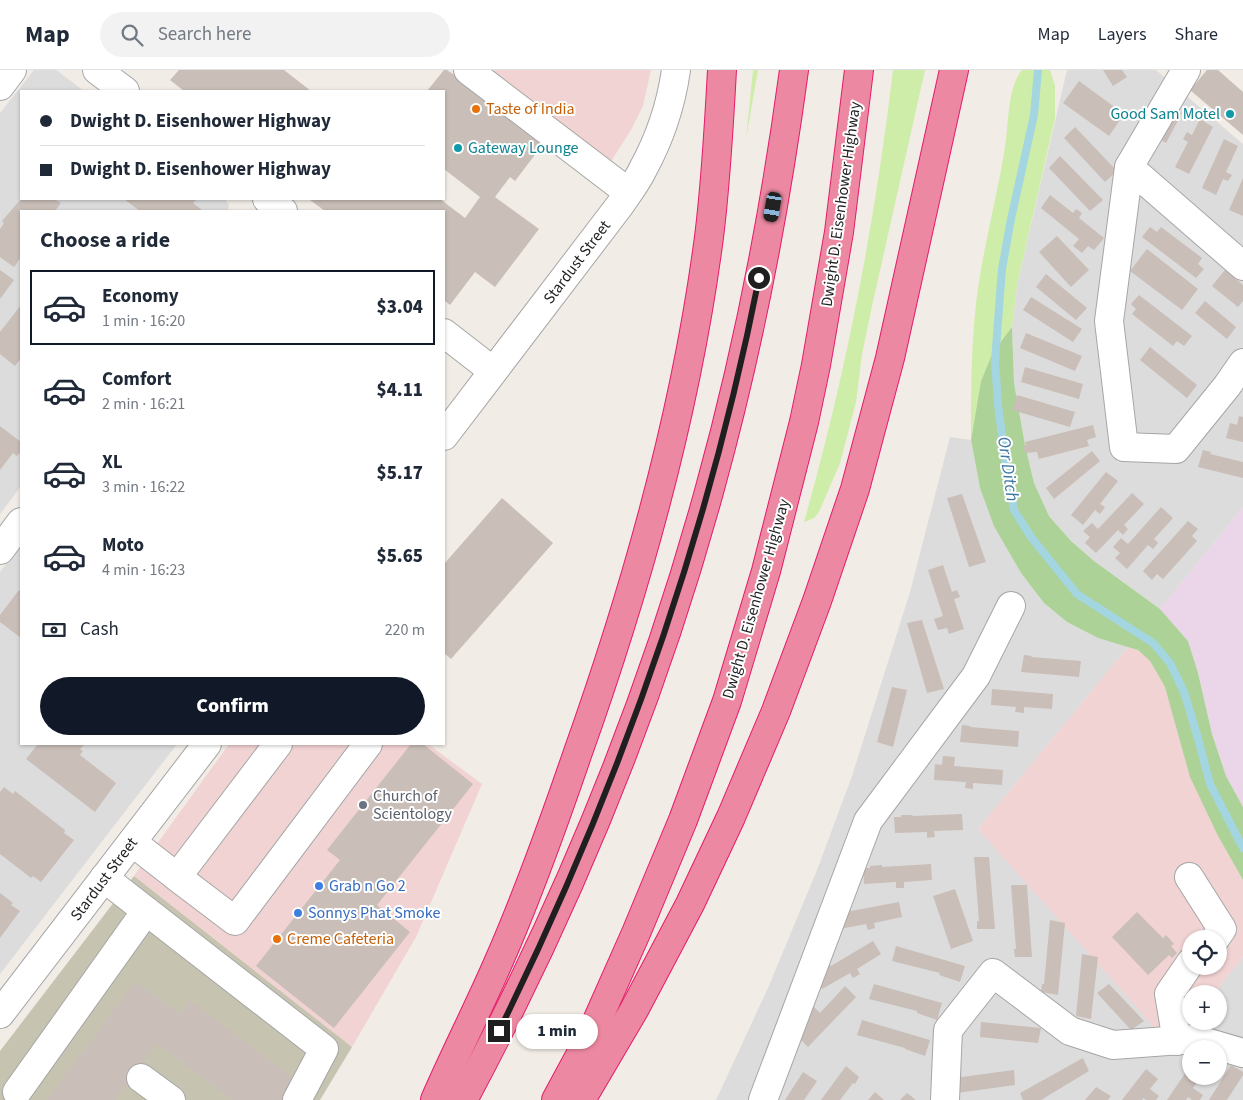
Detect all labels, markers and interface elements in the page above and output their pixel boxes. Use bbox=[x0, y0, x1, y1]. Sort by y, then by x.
search box bbox=[100, 12, 450, 57]
text: Map bbox=[25, 17, 70, 52]
icon: search bbox=[118, 21, 146, 49]
text: Search here bbox=[158, 21, 251, 48]
text: Map bbox=[1038, 22, 1070, 47]
text: Layers bbox=[1098, 22, 1147, 47]
text: Share bbox=[1175, 22, 1218, 47]
place label: Taste of India bbox=[486, 98, 575, 120]
street label: Dwight D. Eisenhower Highway bbox=[816, 100, 866, 308]
marker: Taste of India bbox=[470, 103, 482, 115]
place label: Good Sam Motel bbox=[1110, 103, 1220, 125]
text: Dwight D. Eisenhower Highway bbox=[70, 108, 331, 135]
marker: Good Sam Motel bbox=[1224, 108, 1236, 120]
place label: Gateway Lounge bbox=[468, 137, 579, 159]
marker: Gateway Lounge bbox=[452, 142, 464, 154]
text: Dwight D. Eisenhower Highway bbox=[70, 156, 331, 183]
car bbox=[763, 191, 782, 223]
street label: Stardust Street bbox=[538, 215, 616, 308]
text: Choose a ride bbox=[40, 224, 170, 256]
route start bbox=[748, 267, 770, 289]
text: Economy bbox=[102, 283, 179, 310]
icon: car bbox=[42, 285, 87, 330]
text: $3.04 bbox=[377, 294, 423, 321]
text: 1 min · 16:20 bbox=[102, 310, 185, 332]
text: Comfort bbox=[102, 366, 172, 393]
icon: car bbox=[42, 368, 87, 413]
text: $4.11 bbox=[377, 377, 423, 404]
text: 2 min · 16:21 bbox=[102, 393, 185, 415]
water label: Orr Ditch bbox=[991, 435, 1025, 503]
text: XL bbox=[102, 449, 123, 476]
icon: car bbox=[42, 451, 87, 496]
text: $5.17 bbox=[377, 460, 423, 487]
text: 3 min · 16:22 bbox=[102, 476, 185, 498]
street label: Dwight D. Eisenhower Highway bbox=[717, 496, 795, 701]
text: Moto bbox=[102, 532, 144, 559]
icon: car bbox=[42, 534, 87, 579]
text: $5.65 bbox=[377, 543, 423, 570]
text: 4 min · 16:23 bbox=[102, 559, 185, 581]
icon: cash bbox=[40, 616, 68, 644]
text: Cash bbox=[80, 616, 119, 643]
text: 220 m bbox=[385, 619, 425, 641]
button: Confirm bbox=[40, 677, 425, 735]
place label: Church of Scientology bbox=[373, 785, 452, 825]
marker: Church of Scientology bbox=[357, 799, 369, 811]
street label: Stardust Street bbox=[65, 832, 143, 925]
place label: Grab n Go 2 bbox=[329, 875, 406, 897]
marker: Grab n Go 2 bbox=[313, 880, 325, 892]
place label: Sonnys Phat Smoke bbox=[308, 902, 440, 924]
marker: Sonnys Phat Smoke bbox=[292, 907, 304, 919]
place label: Creme Cafeteria bbox=[287, 928, 394, 950]
map controls bbox=[1182, 930, 1227, 1085]
button: locate bbox=[1182, 930, 1227, 975]
marker: Creme Cafeteria bbox=[271, 933, 283, 945]
button: + bbox=[1182, 985, 1227, 1030]
callout: 1 min bbox=[516, 1014, 599, 1048]
route end bbox=[488, 1020, 510, 1042]
text: 1 min bbox=[537, 1020, 577, 1042]
button: − bbox=[1182, 1040, 1227, 1085]

